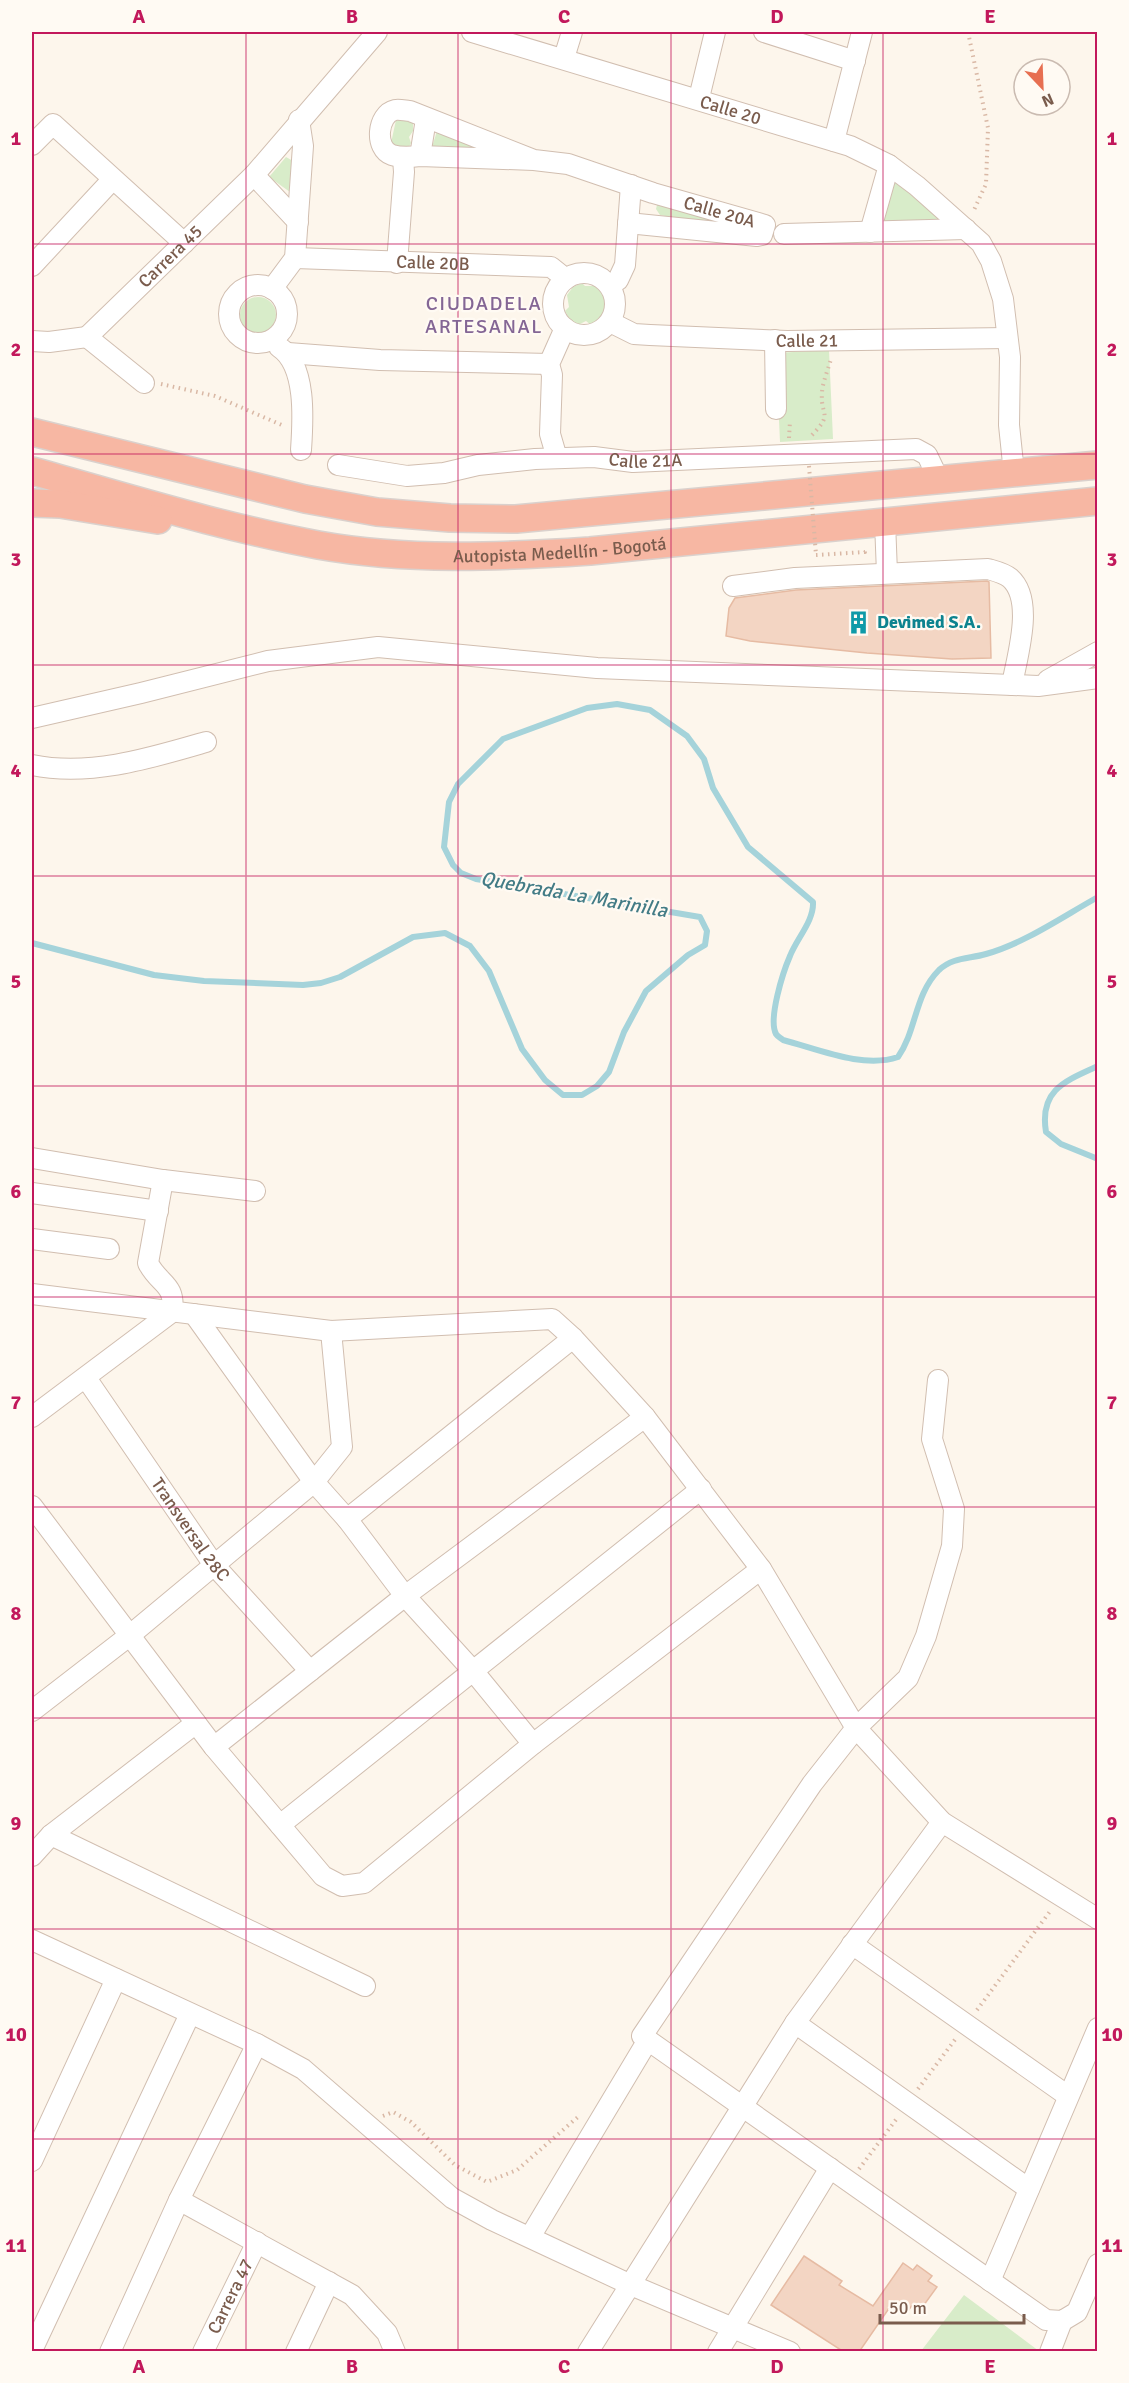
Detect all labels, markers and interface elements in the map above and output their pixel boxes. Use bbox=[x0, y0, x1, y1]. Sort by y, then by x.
text: A bbox=[133, 4, 146, 29]
text: B bbox=[346, 4, 358, 29]
text: C bbox=[558, 4, 570, 29]
text: D bbox=[770, 4, 784, 29]
text: E bbox=[984, 4, 996, 29]
north arrow bbox=[1012, 57, 1072, 117]
text: N bbox=[1038, 89, 1057, 111]
street label: Calle 20 bbox=[697, 90, 764, 130]
text: 1 bbox=[11, 126, 22, 151]
text: 1 bbox=[1107, 126, 1118, 151]
street label: Calle 20A bbox=[681, 191, 758, 233]
street label: Carrera 45 bbox=[134, 220, 207, 292]
street label: Calle 20B bbox=[396, 251, 470, 275]
district label: CIUDADELA ARTESANAL bbox=[425, 291, 543, 339]
street label: Calle 21 bbox=[775, 329, 838, 352]
text: 2 bbox=[11, 337, 21, 362]
text: 2 bbox=[1107, 337, 1117, 362]
street label: Calle 21A bbox=[607, 448, 683, 473]
street label: Autopista Medellín - Bogotá bbox=[453, 533, 667, 567]
text: 3 bbox=[11, 547, 21, 572]
text: 3 bbox=[1107, 547, 1117, 572]
building icon: Devimed S.A. bbox=[846, 609, 872, 635]
place label: Devimed S.A. bbox=[877, 611, 981, 633]
text: 4 bbox=[11, 758, 22, 783]
text: 4 bbox=[1107, 758, 1118, 783]
water label: Quebrada La Marinilla bbox=[479, 866, 670, 923]
text: 5 bbox=[11, 969, 21, 994]
text: 5 bbox=[1107, 969, 1117, 994]
text: 6 bbox=[11, 1179, 22, 1204]
text: 6 bbox=[1107, 1179, 1118, 1204]
text: 7 bbox=[11, 1390, 22, 1415]
text: 7 bbox=[1107, 1390, 1118, 1415]
street label: Transversal 28C bbox=[147, 1473, 234, 1586]
text: 8 bbox=[11, 1601, 22, 1626]
text: 8 bbox=[1107, 1601, 1118, 1626]
text: 9 bbox=[11, 1811, 22, 1836]
text: 9 bbox=[1107, 1811, 1118, 1836]
text: 10 bbox=[5, 2022, 27, 2047]
text: 10 bbox=[1101, 2022, 1123, 2047]
text: 11 bbox=[5, 2233, 27, 2258]
text: 11 bbox=[1101, 2233, 1123, 2258]
street label: Carrera 47 bbox=[203, 2255, 258, 2338]
scale bar bbox=[880, 2287, 1024, 2325]
text: 50 m bbox=[889, 2297, 927, 2319]
text: A bbox=[133, 2354, 146, 2379]
text: B bbox=[346, 2354, 358, 2379]
text: C bbox=[558, 2354, 570, 2379]
text: D bbox=[770, 2354, 784, 2379]
text: E bbox=[984, 2354, 996, 2379]

